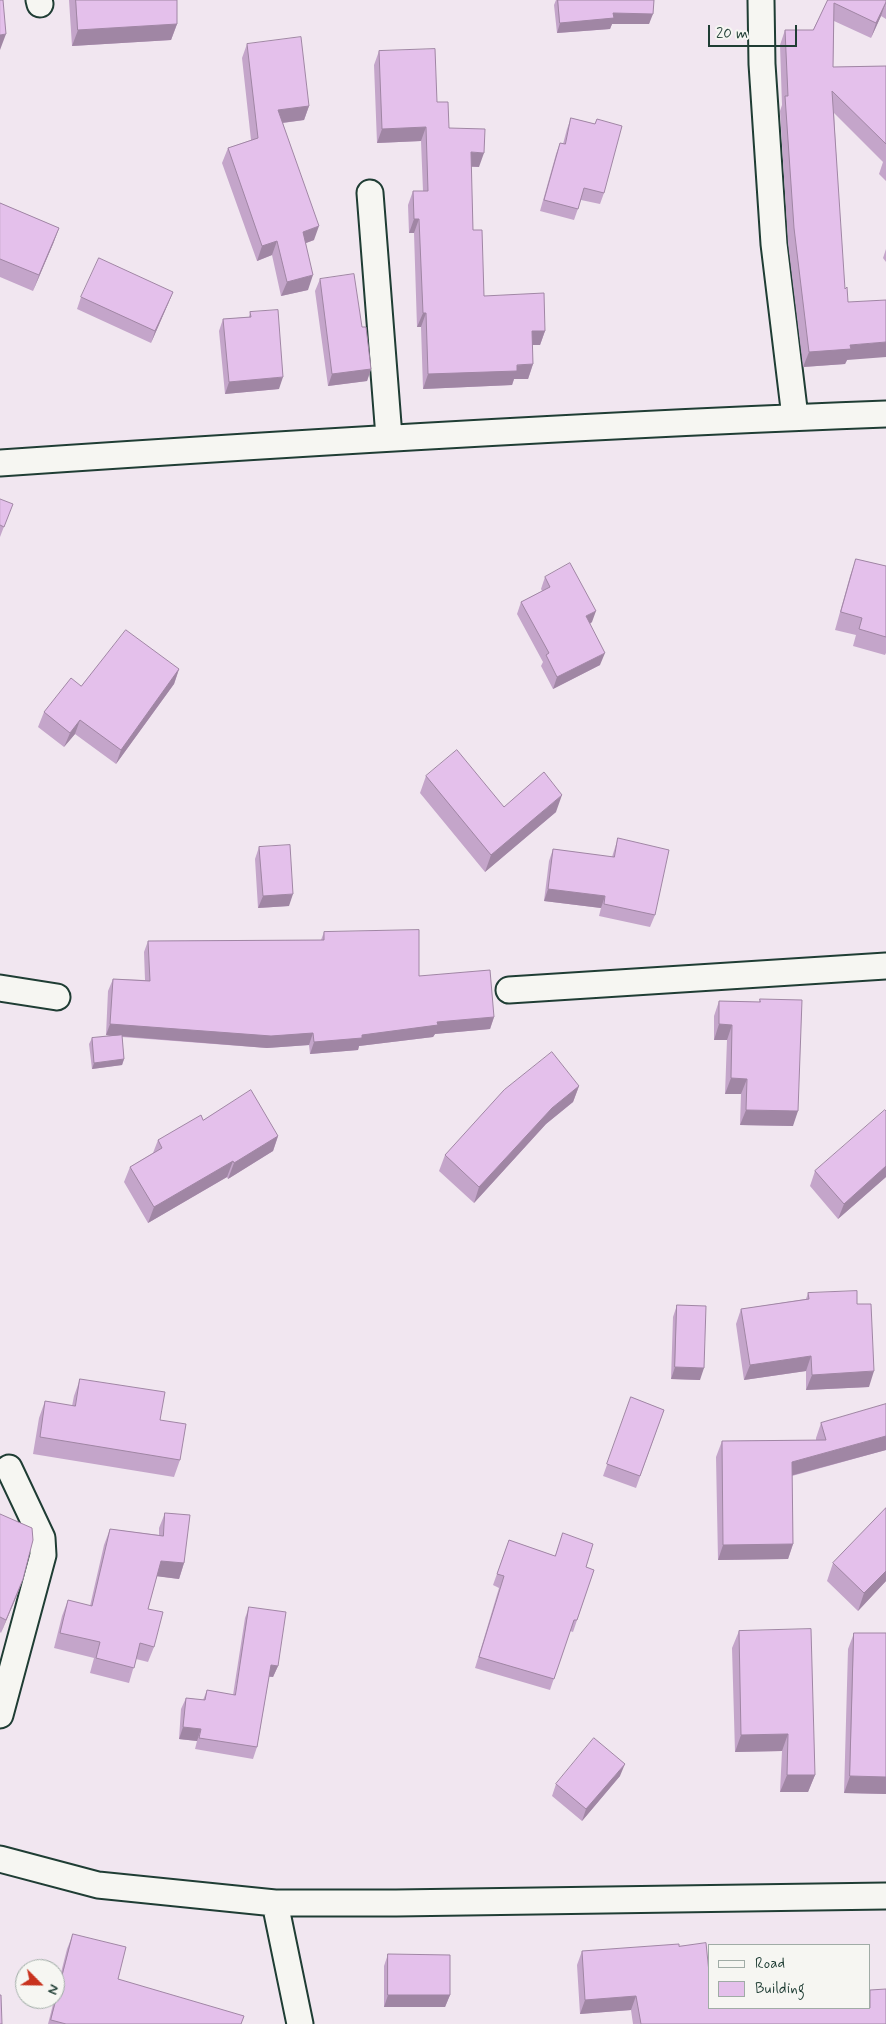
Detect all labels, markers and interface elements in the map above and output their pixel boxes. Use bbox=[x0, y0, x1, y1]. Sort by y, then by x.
scale bar bbox=[711, 15, 800, 47]
text: 20 m bbox=[716, 24, 748, 44]
legend bbox=[708, 1944, 871, 2009]
text: Road bbox=[755, 1954, 785, 1974]
north arrow bbox=[15, 1959, 65, 2009]
text: Building bbox=[755, 1979, 805, 1999]
text: N bbox=[43, 1982, 63, 1997]

